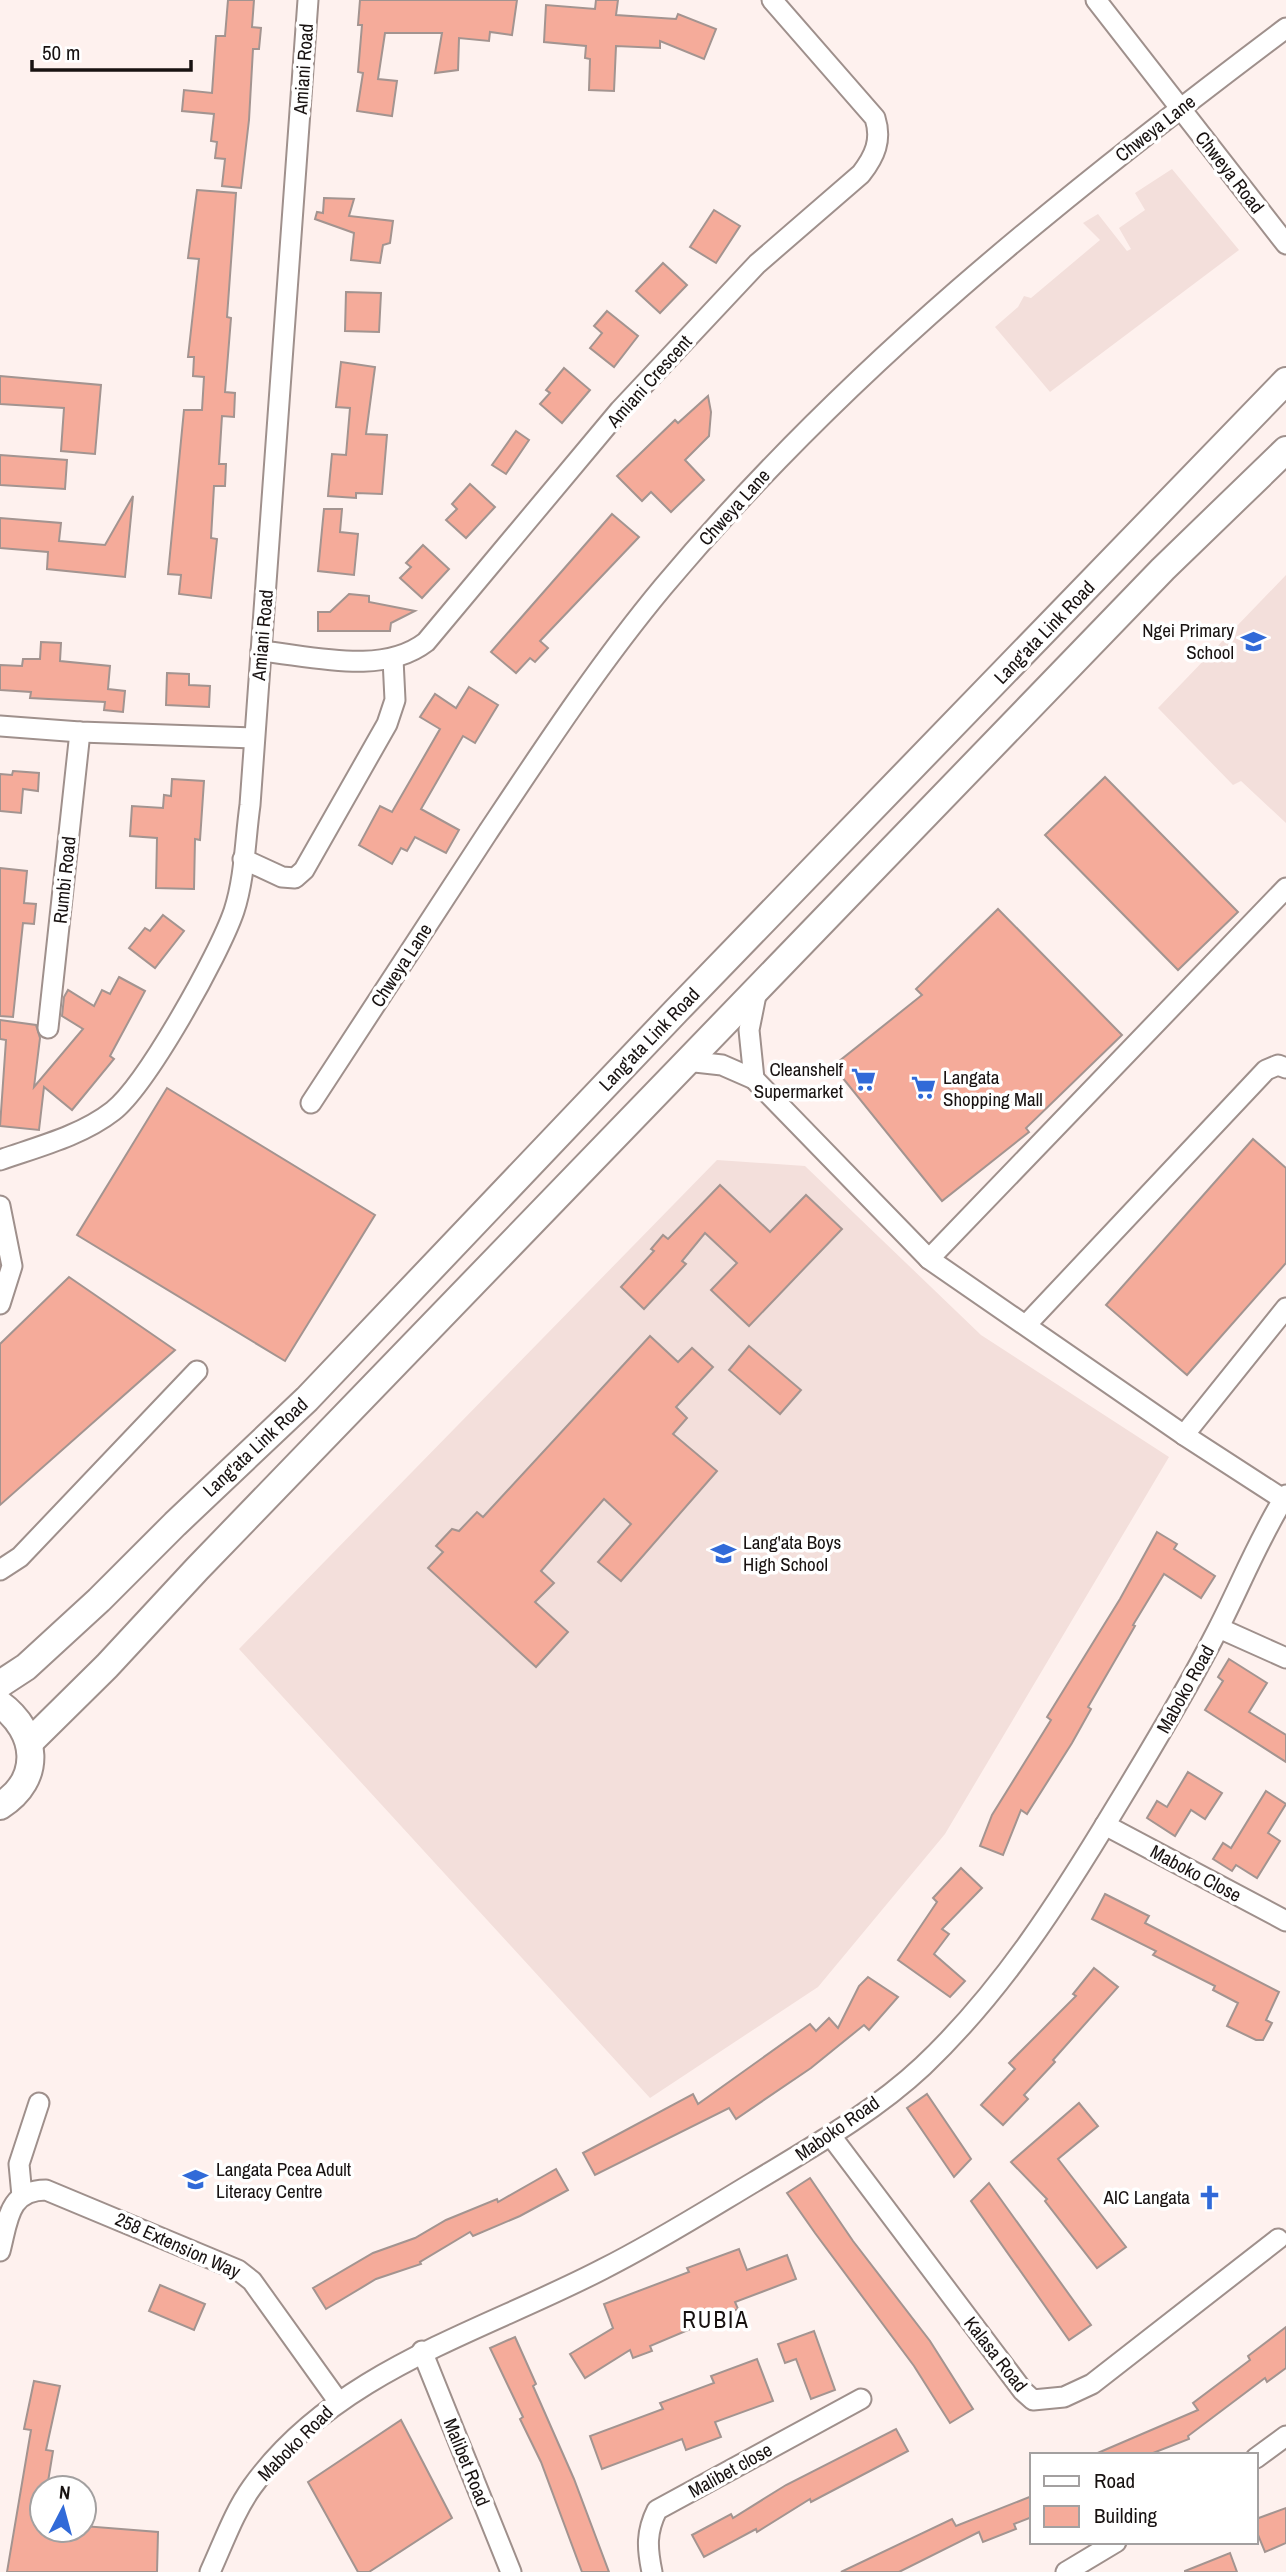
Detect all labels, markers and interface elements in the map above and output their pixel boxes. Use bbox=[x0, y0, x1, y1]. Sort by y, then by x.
street label: Amiani Road bbox=[287, 23, 319, 116]
scale bar bbox=[32, 28, 191, 72]
text: 50 m bbox=[42, 38, 80, 67]
street label: Chweya Lane bbox=[1109, 88, 1201, 168]
street label: Chweya Road bbox=[1190, 125, 1270, 219]
street label: Amiani Crescent bbox=[600, 329, 698, 434]
street label: Chweya Lane bbox=[692, 463, 776, 551]
street label: Lang'ata Link Road bbox=[988, 575, 1100, 689]
street label: Amiani Road bbox=[245, 589, 279, 682]
place label: Ngei Primary School bbox=[1142, 617, 1234, 665]
school or university icon: Ngei Primary School bbox=[1240, 627, 1268, 655]
street label: Rumbi Road bbox=[46, 835, 82, 925]
street label: Chweya Lane bbox=[364, 918, 438, 1012]
street label: Lang'ata Link Road bbox=[593, 982, 705, 1096]
place label: Cleanshelf Supermarket bbox=[754, 1056, 844, 1104]
place label: Langata Shopping Mall bbox=[943, 1064, 1043, 1112]
supermarket icon: Cleanshelf Supermarket bbox=[849, 1066, 877, 1094]
supermarket icon: Langata Shopping Mall bbox=[909, 1074, 937, 1102]
street label: Lang'ata Link Road bbox=[197, 1392, 313, 1502]
place label: Lang'ata Boys High School bbox=[743, 1529, 841, 1577]
school or university icon: Lang'ata Boys High School bbox=[709, 1539, 737, 1567]
street label: Maboko Road bbox=[1150, 1640, 1220, 1738]
street label: Maboko Close bbox=[1146, 1838, 1246, 1908]
street label: Maboko Road bbox=[790, 2090, 884, 2166]
place label: Langata Pcea Adult Literacy Centre bbox=[216, 2156, 352, 2204]
school or university icon: Langata Pcea Adult Literacy Centre bbox=[182, 2166, 210, 2194]
church icon: AIC Langata bbox=[1196, 2183, 1224, 2211]
place label: AIC Langata bbox=[1102, 2184, 1190, 2210]
street label: 258 Extension Way bbox=[111, 2206, 245, 2284]
district label: RUBIA bbox=[682, 2304, 750, 2335]
street label: Kalasa Road bbox=[958, 2311, 1034, 2397]
street label: Maboko Road bbox=[252, 2400, 338, 2486]
street label: Malibet Road bbox=[438, 2414, 496, 2510]
street label: Malibet close bbox=[684, 2436, 776, 2504]
legend bbox=[1030, 2453, 1258, 2544]
text: Road bbox=[1094, 2466, 1135, 2495]
north arrow bbox=[28, 2474, 98, 2544]
text: N bbox=[58, 2479, 72, 2506]
text: Building bbox=[1094, 2501, 1158, 2530]

